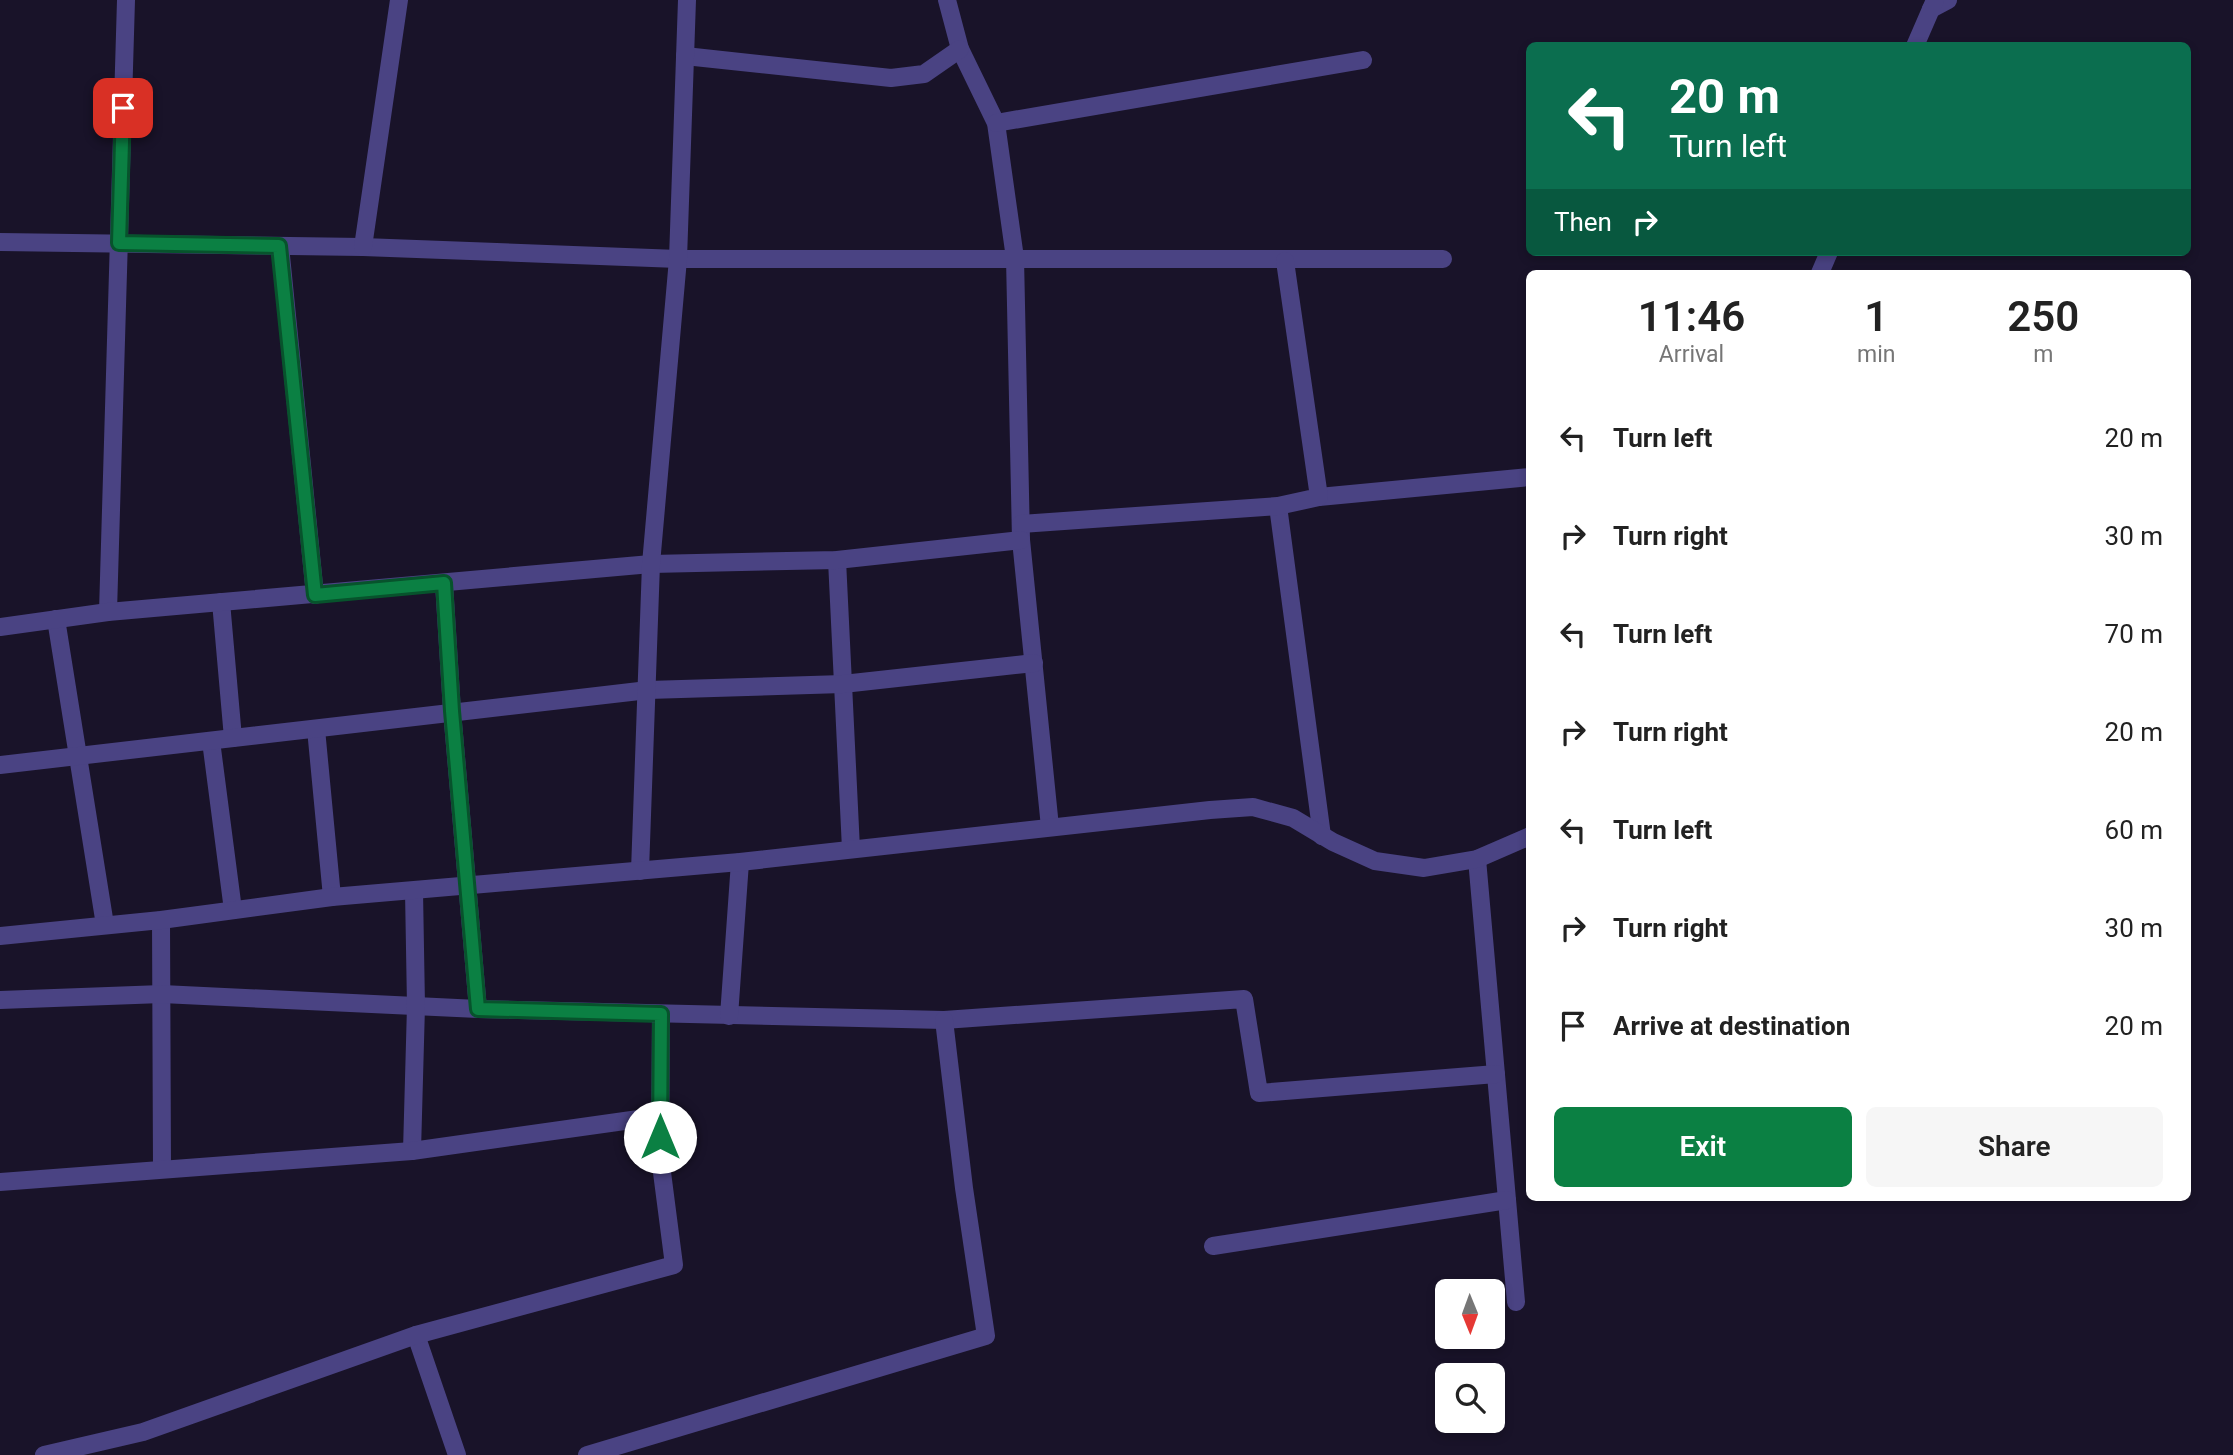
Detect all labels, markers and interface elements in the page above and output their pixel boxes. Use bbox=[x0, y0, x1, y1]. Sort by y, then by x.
text: 20 m bbox=[1669, 68, 1780, 125]
icon: left bbox=[1554, 70, 1645, 161]
pin bbox=[93, 78, 153, 138]
icon: arrive bbox=[104, 89, 142, 127]
text: Turn left bbox=[1669, 127, 1787, 165]
icon: right bbox=[1626, 203, 1664, 241]
text: Then bbox=[1554, 207, 1612, 237]
text: 11:46 bbox=[1638, 292, 1745, 341]
text: 1 bbox=[1864, 292, 1888, 341]
text: 250 bbox=[2007, 292, 2079, 341]
text: Arrival bbox=[1659, 341, 1724, 368]
text: min bbox=[1857, 341, 1895, 368]
text: m bbox=[2033, 341, 2053, 368]
icon: left bbox=[1554, 419, 1592, 457]
text: Turn left bbox=[1613, 423, 1712, 453]
text: 20 m bbox=[2105, 423, 2163, 453]
icon: right bbox=[1554, 517, 1592, 555]
text: Turn right bbox=[1613, 521, 1728, 551]
text: 30 m bbox=[2105, 521, 2163, 551]
icon: left bbox=[1554, 615, 1592, 653]
text: Turn left bbox=[1613, 619, 1712, 649]
text: 70 m bbox=[2105, 619, 2163, 649]
icon: right bbox=[1554, 713, 1592, 751]
text: Turn right bbox=[1613, 717, 1728, 747]
text: 20 m bbox=[2105, 717, 2163, 747]
icon: left bbox=[1554, 811, 1592, 849]
text: Turn left bbox=[1613, 815, 1712, 845]
text: 60 m bbox=[2105, 815, 2163, 845]
icon: right bbox=[1554, 909, 1592, 947]
text: Turn right bbox=[1613, 913, 1728, 943]
text: 30 m bbox=[2105, 913, 2163, 943]
icon: arrive bbox=[1554, 1007, 1592, 1045]
text: Arrive at destination bbox=[1613, 1011, 1850, 1041]
text: 20 m bbox=[2105, 1011, 2163, 1041]
position arrow bbox=[623, 1100, 697, 1174]
button: Exit bbox=[1554, 1107, 1852, 1187]
button: Share bbox=[1866, 1107, 2163, 1187]
north arrow bbox=[1435, 1279, 1505, 1349]
map controls bbox=[1435, 1279, 1505, 1433]
button: search bbox=[1435, 1363, 1505, 1433]

